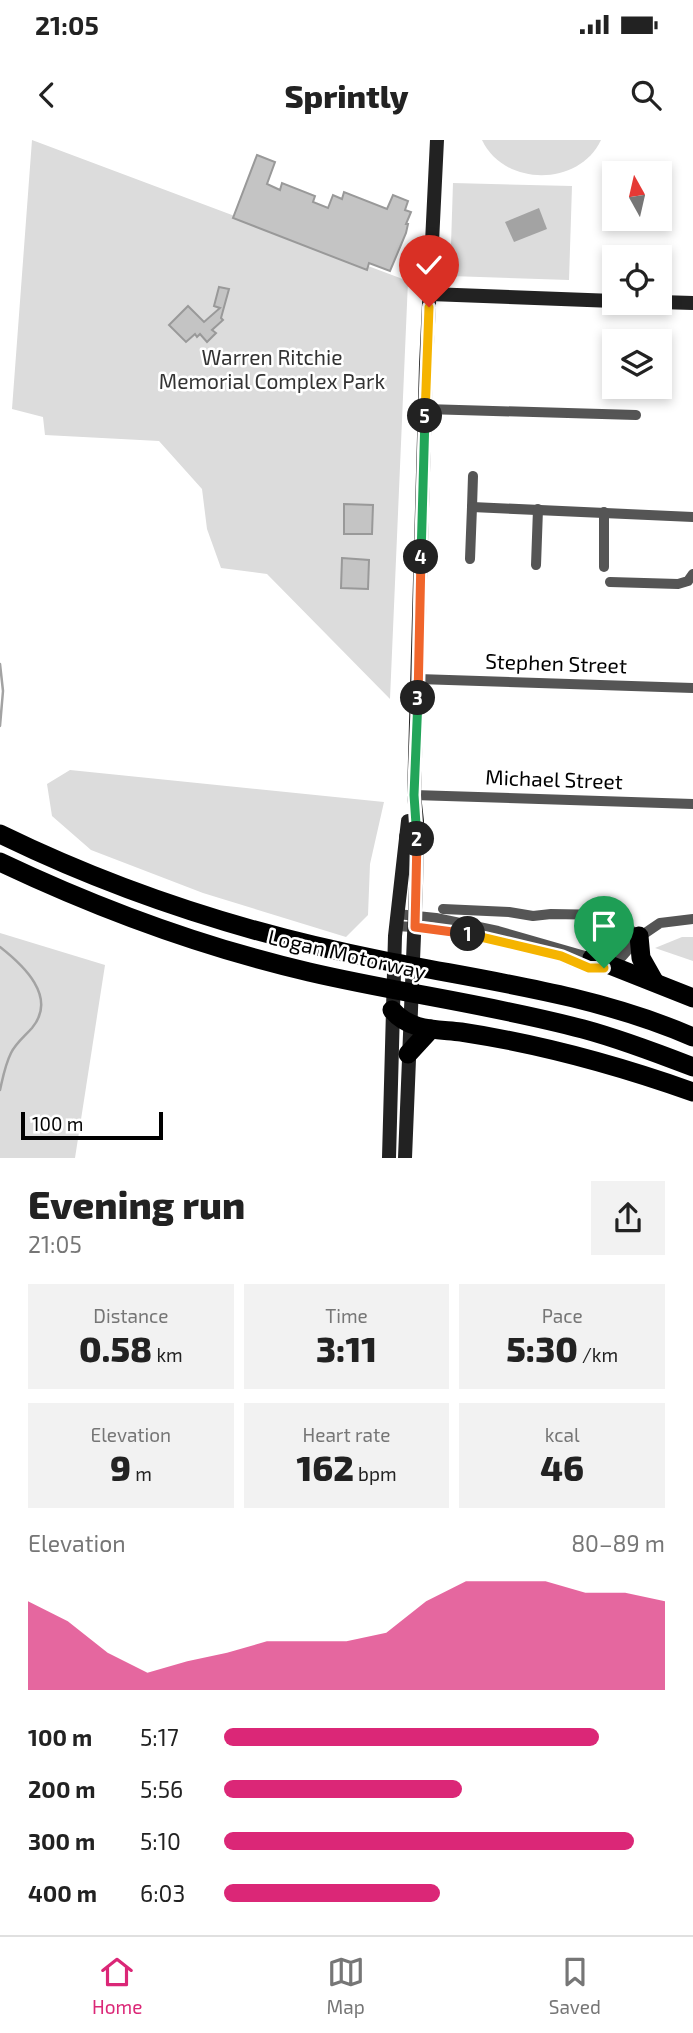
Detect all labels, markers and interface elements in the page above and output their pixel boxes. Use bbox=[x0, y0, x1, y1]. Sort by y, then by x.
text: 21:05 bbox=[35, 9, 99, 40]
icon: back bbox=[28, 76, 66, 114]
text: Sprintly bbox=[284, 76, 409, 114]
icon: search bbox=[627, 76, 665, 114]
north arrow bbox=[602, 161, 672, 231]
map controls bbox=[602, 161, 672, 399]
pin bbox=[399, 235, 459, 307]
button: locate bbox=[602, 245, 672, 315]
icon: check bbox=[410, 246, 448, 284]
button: layers bbox=[602, 329, 672, 399]
park label: Warren Ritchie Memorial Complex Park bbox=[159, 344, 385, 393]
pin: 5 bbox=[408, 398, 442, 434]
text: 5 bbox=[419, 404, 430, 427]
pin: 4 bbox=[404, 540, 438, 574]
text: 4 bbox=[414, 545, 427, 568]
street label: Stephen Street bbox=[485, 648, 627, 677]
pin: 3 bbox=[400, 680, 436, 716]
text: 3 bbox=[412, 686, 423, 709]
street label: Michael Street bbox=[485, 764, 623, 793]
pin: 2 bbox=[400, 822, 434, 856]
text: 2 bbox=[411, 827, 422, 850]
pin bbox=[574, 896, 634, 968]
icon: arrive bbox=[585, 907, 623, 945]
pin: 1 bbox=[450, 916, 486, 952]
text: 1 bbox=[463, 922, 472, 945]
street label: Logan Motorway bbox=[266, 923, 429, 984]
scale bar bbox=[21, 1109, 163, 1141]
text: 100 m bbox=[32, 1112, 83, 1135]
text: Evening run bbox=[28, 1181, 245, 1227]
button: share bbox=[591, 1181, 665, 1255]
text: 21:05 bbox=[28, 1230, 82, 1258]
text: Distance bbox=[93, 1304, 168, 1327]
text: Time bbox=[325, 1304, 368, 1327]
text: Pace bbox=[542, 1304, 583, 1327]
text: 0.58 bbox=[79, 1327, 152, 1369]
text: 3:11 bbox=[316, 1327, 377, 1369]
text: 5:30 bbox=[506, 1327, 578, 1369]
text: km bbox=[152, 1343, 183, 1366]
text: /km bbox=[578, 1343, 618, 1366]
text: Elevation bbox=[91, 1423, 171, 1446]
text: Heart rate bbox=[303, 1423, 390, 1446]
text: kcal bbox=[545, 1423, 580, 1446]
text: 9 bbox=[110, 1446, 131, 1488]
text: 162 bbox=[296, 1446, 354, 1488]
text: 46 bbox=[540, 1446, 584, 1488]
text: m bbox=[131, 1462, 152, 1485]
text: bpm bbox=[354, 1462, 397, 1485]
text: Elevation bbox=[28, 1529, 126, 1557]
text: 80–89 m bbox=[571, 1529, 665, 1557]
text: 100 m bbox=[28, 1723, 92, 1751]
text: 5:17 bbox=[140, 1723, 179, 1751]
text: 200 m bbox=[28, 1775, 96, 1803]
text: 5:56 bbox=[140, 1775, 183, 1803]
text: 300 m bbox=[28, 1827, 95, 1855]
text: 5:10 bbox=[140, 1827, 181, 1855]
text: 400 m bbox=[28, 1879, 97, 1907]
text: 6:03 bbox=[140, 1879, 185, 1907]
tab: Home bbox=[92, 1953, 142, 2018]
tab: Map bbox=[327, 1953, 365, 2018]
tab: Saved bbox=[549, 1953, 601, 2018]

